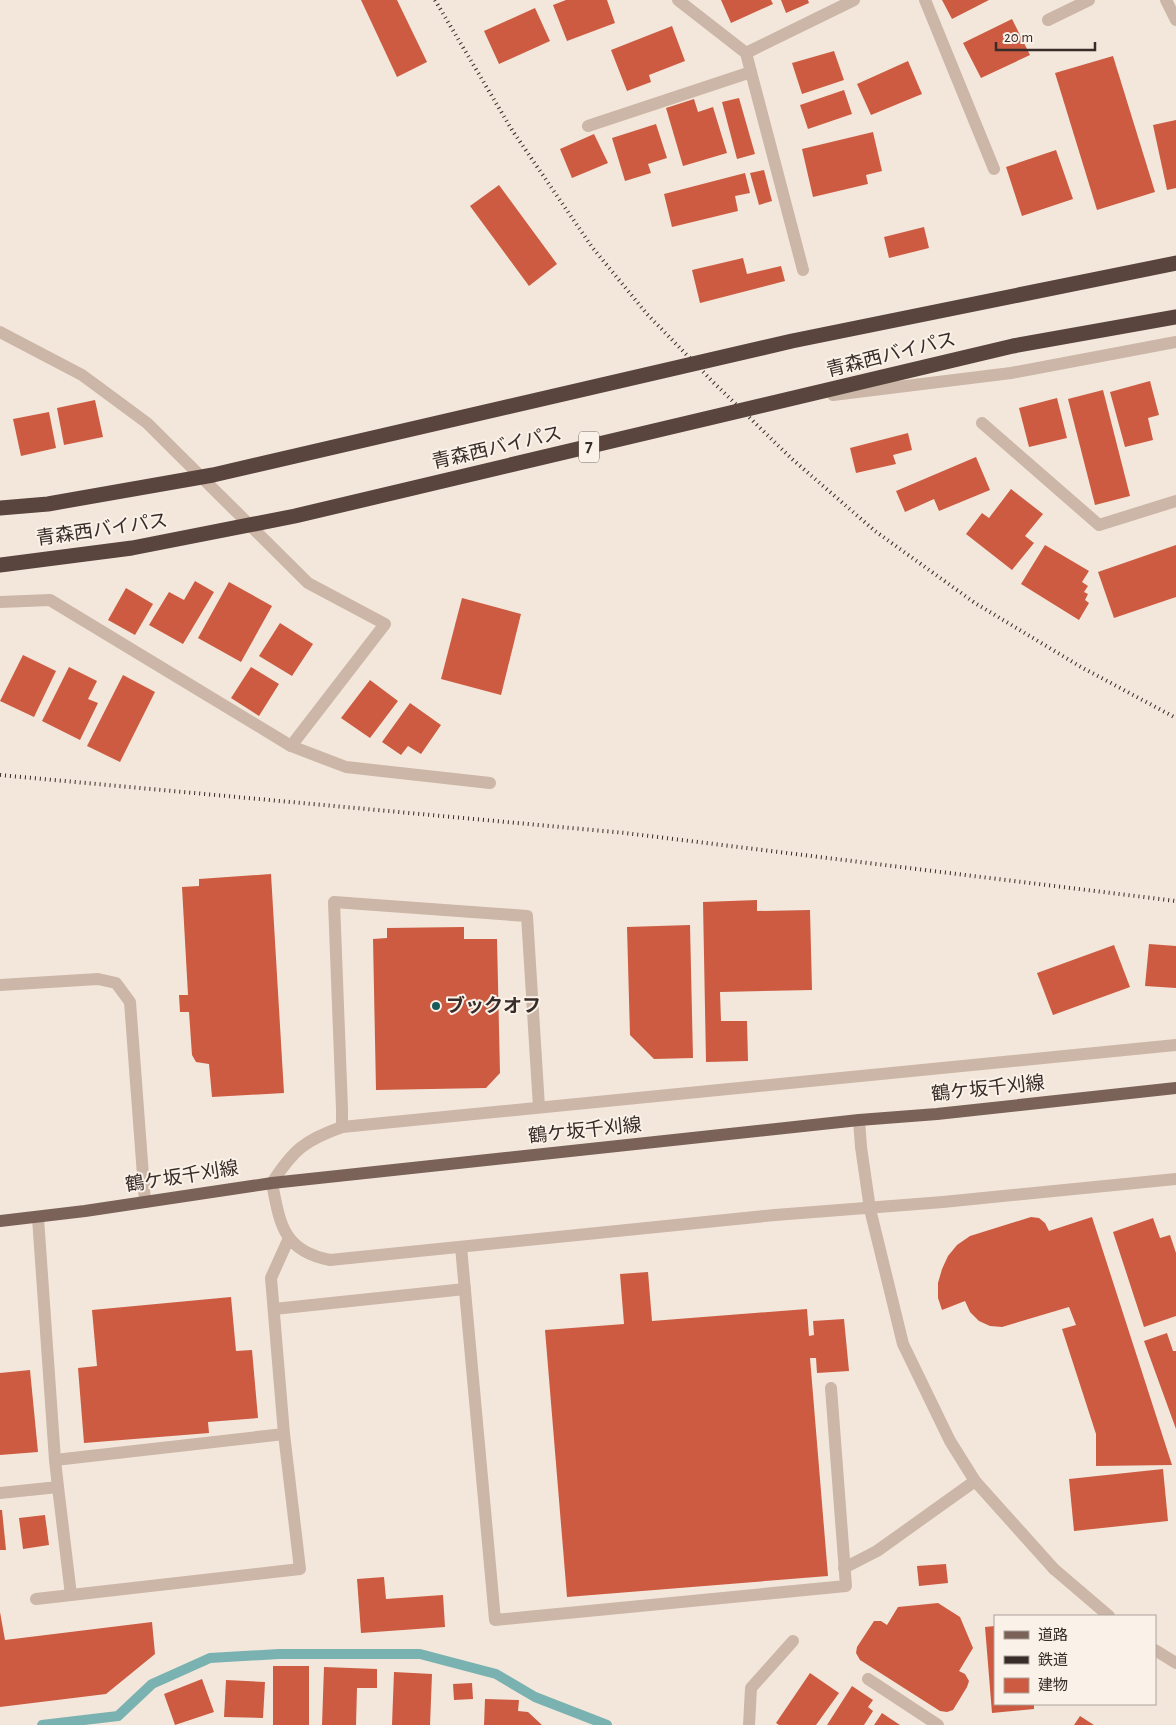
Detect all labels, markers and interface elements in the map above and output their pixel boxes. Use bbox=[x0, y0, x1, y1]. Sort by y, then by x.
scale bar bbox=[996, 20, 1095, 52]
text: 20 m bbox=[1004, 30, 1033, 45]
street label: 青森西バイパス bbox=[824, 328, 958, 380]
street label: 青森西バイパス bbox=[430, 422, 564, 472]
road number: 7 bbox=[579, 432, 599, 462]
street label: 青森西バイパス bbox=[35, 509, 169, 549]
place label: ブックオフ bbox=[446, 995, 541, 1016]
marker: ブックオフ bbox=[430, 1000, 442, 1012]
street label: 鶴ケ坂千刈線 bbox=[930, 1072, 1046, 1104]
street label: 鶴ケ坂千刈線 bbox=[527, 1114, 643, 1146]
street label: 鶴ケ坂千刈線 bbox=[124, 1157, 240, 1195]
legend bbox=[994, 1615, 1156, 1705]
text: 道路 bbox=[1038, 1627, 1068, 1643]
text: 鉄道 bbox=[1038, 1652, 1068, 1668]
text: 建物 bbox=[1038, 1677, 1068, 1693]

